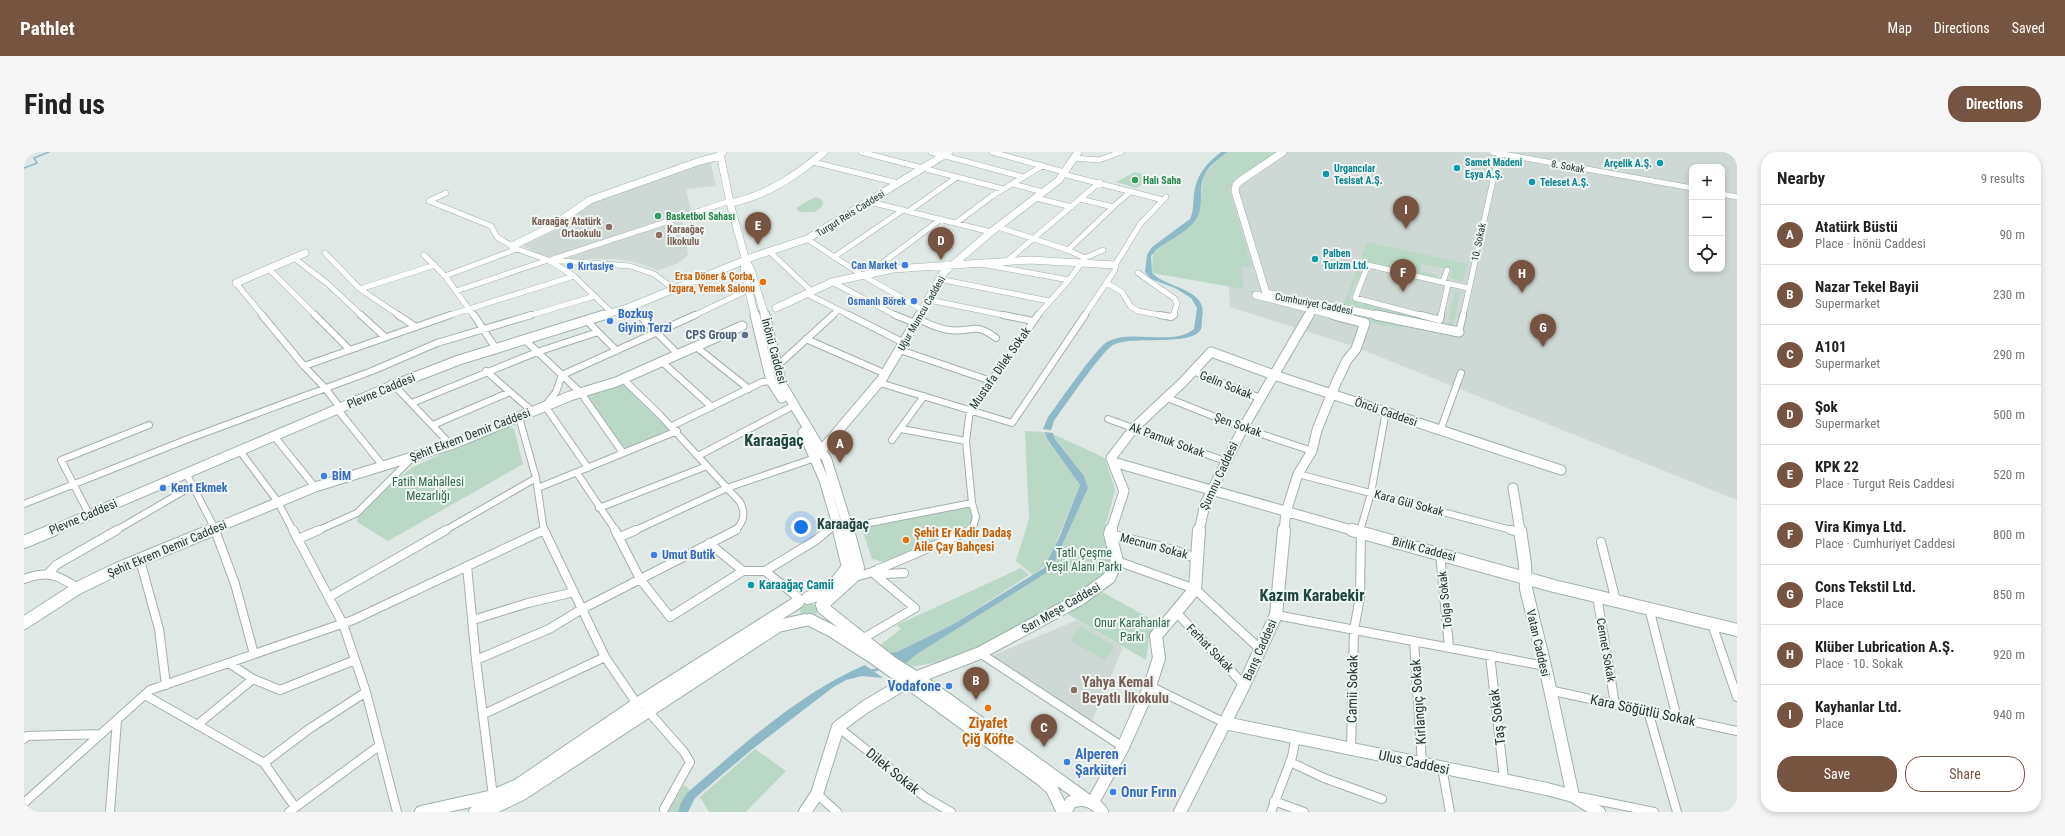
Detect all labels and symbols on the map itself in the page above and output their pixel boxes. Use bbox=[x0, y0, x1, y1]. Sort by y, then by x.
place label: Samet Madeni Eşya A.Ş. bbox=[1465, 157, 1522, 180]
street label: 8. Sokak bbox=[1550, 158, 1586, 175]
place label: Arçelik A.Ş. bbox=[1604, 158, 1652, 169]
marker: Arçelik A.Ş. bbox=[1655, 158, 1665, 168]
place label: Urgancılar Tesisat A.Ş. bbox=[1334, 163, 1383, 186]
marker: Samet Madeni Eşya A.Ş. bbox=[1452, 163, 1462, 173]
marker: Urgancılar Tesisat A.Ş. bbox=[1321, 169, 1331, 179]
marker: Halı Saha bbox=[1130, 175, 1140, 185]
place label: Halı Saha bbox=[1143, 175, 1181, 186]
marker: Teleset A.Ş. bbox=[1527, 177, 1537, 187]
place label: Teleset A.Ş. bbox=[1540, 177, 1589, 188]
street label: Turgut Reis Caddesi bbox=[814, 188, 887, 239]
pin: I bbox=[1393, 196, 1419, 229]
marker: Basketbol Sahası bbox=[653, 211, 663, 221]
place label: Basketbol Sahası bbox=[666, 211, 735, 222]
pin: E bbox=[745, 212, 771, 245]
place label: Karaağaç Atatürk Ortaokulu bbox=[532, 216, 601, 239]
marker: Karaağaç Atatürk Ortaokulu bbox=[604, 222, 614, 232]
street label: 10. Sokak bbox=[1469, 222, 1488, 262]
place label: Karaağaç İlkokulu bbox=[667, 224, 705, 247]
pin: D bbox=[928, 227, 954, 260]
marker: Karaağaç İlkokulu bbox=[654, 230, 664, 240]
place label: Palben Turizm Ltd. bbox=[1323, 248, 1369, 271]
marker: Palben Turizm Ltd. bbox=[1310, 254, 1320, 264]
pin: F bbox=[1390, 259, 1416, 292]
place label: Can Market bbox=[851, 260, 897, 271]
marker: Can Market bbox=[900, 260, 910, 270]
pin: H bbox=[1509, 260, 1535, 293]
marker: Kırtasiye bbox=[565, 261, 575, 271]
place label: Kırtasiye bbox=[578, 261, 614, 272]
place label: Ersa Döner & Çorba, Izgara, Yemek Salonu bbox=[669, 271, 755, 295]
street label: Uğur Mumcu Caddesi bbox=[896, 274, 947, 353]
marker: Ersa Döner & Çorba, Izgara, Yemek Salonu bbox=[758, 277, 768, 287]
street label: Cumhuriyet Caddesi bbox=[1274, 291, 1354, 316]
place label: Osmanlı Börek bbox=[848, 296, 906, 307]
marker: Osmanlı Börek bbox=[909, 296, 919, 306]
place label: Bozkuş Giyim Terzi bbox=[618, 307, 672, 335]
pin: G bbox=[1530, 314, 1556, 347]
marker: Bozkuş Giyim Terzi bbox=[605, 316, 615, 326]
street label: İnönü Caddesi bbox=[759, 316, 790, 385]
street label: Mustafa Dilek Sokak bbox=[966, 324, 1034, 412]
place label: CPS Group bbox=[686, 328, 737, 342]
marker: CPS Group bbox=[740, 330, 750, 340]
street label: Gelin Sokak bbox=[1198, 368, 1255, 402]
street label: Plevne Caddesi bbox=[345, 370, 417, 412]
street label: Öncü Caddesi bbox=[1353, 394, 1420, 429]
street label: Şehit Ekrem Demir Caddesi bbox=[408, 406, 532, 464]
street label: Şen Sokak bbox=[1212, 410, 1264, 440]
street label: Ak Pamuk Sokak bbox=[1127, 420, 1207, 460]
pin: A bbox=[827, 430, 853, 463]
district label: Karaağaç bbox=[744, 431, 804, 450]
street label: Şumnu Caddesi bbox=[1197, 440, 1241, 512]
place label: BİM bbox=[332, 468, 351, 483]
marker: BİM bbox=[319, 471, 329, 481]
park label: Fatih Mahallesi Mezarlığı bbox=[392, 475, 464, 503]
place label: Kent Ekmek bbox=[171, 481, 228, 495]
marker: Kent Ekmek bbox=[158, 483, 168, 493]
street label: Kara Gül Sokak bbox=[1373, 487, 1446, 519]
street label: Plevne Caddesi bbox=[47, 496, 119, 538]
district label: Karaağaç bbox=[817, 516, 870, 532]
your location bbox=[791, 517, 811, 537]
street label: Şehit Ekrem Demir Caddesi bbox=[105, 518, 229, 580]
place label: Şehit Er Kadir Dadaş Aile Çay Bahçesi bbox=[914, 526, 1012, 554]
street label: Mecnun Sokak bbox=[1119, 530, 1190, 562]
street label: Birlik Caddesi bbox=[1391, 534, 1457, 564]
marker: Şehit Er Kadir Dadaş Aile Çay Bahçesi bbox=[901, 535, 911, 545]
park label: Tatlı Çeşme Yeşil Alanı Parkı bbox=[1046, 546, 1122, 574]
place label: Umut Butik bbox=[662, 548, 715, 562]
marker: Umut Butik bbox=[649, 550, 659, 560]
street label: Tolga Sokak bbox=[1435, 570, 1455, 629]
place label: Karaağaç Camii bbox=[759, 578, 834, 592]
marker: Karaağaç Camii bbox=[746, 580, 756, 590]
street label: Sarı Meşe Caddesi bbox=[1019, 580, 1103, 636]
district label: Kazım Karabekir bbox=[1260, 586, 1364, 605]
street label: Vatan Caddesi bbox=[1523, 608, 1553, 678]
park label: Onur Karahanlar Parkı bbox=[1094, 616, 1170, 644]
street label: Barış Caddesi bbox=[1240, 617, 1280, 683]
street label: Cennet Sokak bbox=[1593, 617, 1619, 684]
street label: Ferhat Sokak bbox=[1184, 621, 1237, 675]
street label: Camii Sokak bbox=[1343, 654, 1361, 723]
street label: Kırlangıç Sokak bbox=[1407, 658, 1429, 745]
pin: B bbox=[963, 667, 989, 700]
place label: Yahya Kemal Beyatlı İlkokulu bbox=[1082, 674, 1169, 706]
place label: Vodafone bbox=[888, 678, 941, 694]
marker: Vodafone bbox=[944, 681, 954, 691]
marker: Yahya Kemal Beyatlı İlkokulu bbox=[1069, 685, 1079, 695]
street label: Taş Sokak bbox=[1486, 687, 1508, 746]
street label: Kara Söğütlü Sokak bbox=[1589, 691, 1698, 729]
marker: Ziyafet Çiğ Köfte bbox=[983, 703, 993, 713]
pin: C bbox=[1031, 714, 1057, 747]
place label: Ziyafet Çiğ Köfte bbox=[962, 715, 1014, 747]
street label: Dilek Sokak bbox=[863, 745, 923, 798]
place label: Alperen Şarküteri bbox=[1075, 746, 1127, 778]
street label: Ulus Caddesi bbox=[1377, 747, 1451, 777]
marker: Alperen Şarküteri bbox=[1062, 757, 1072, 767]
place label: Onur Fırın bbox=[1121, 784, 1177, 800]
marker: Onur Fırın bbox=[1108, 787, 1118, 797]

